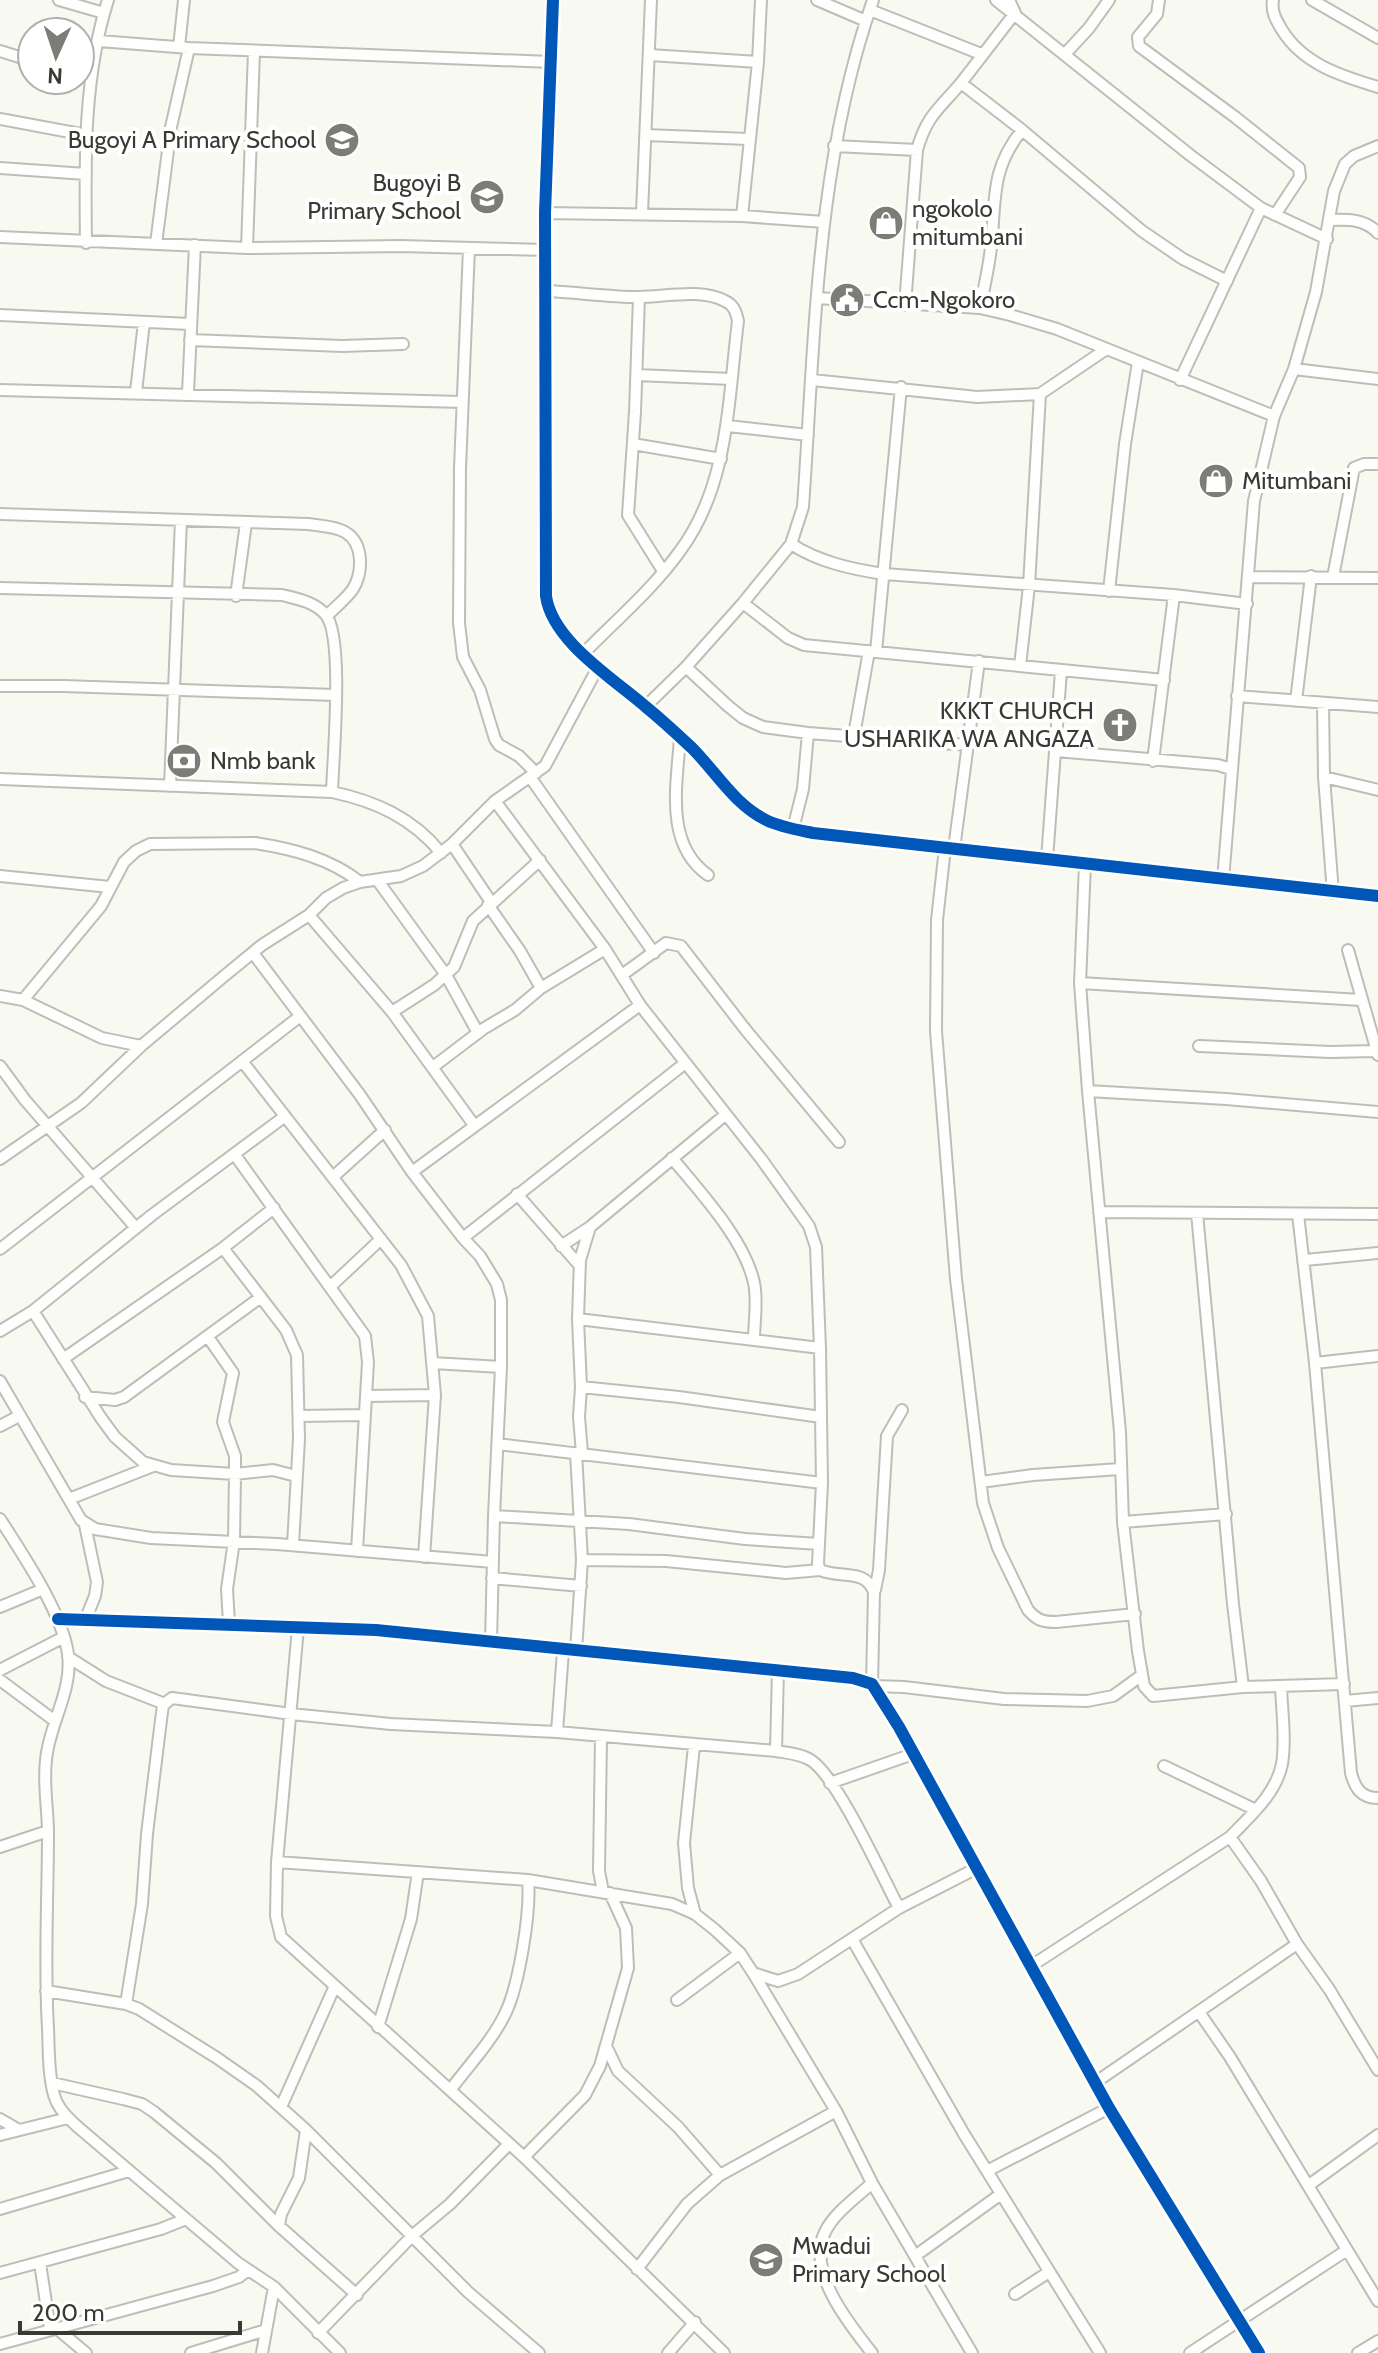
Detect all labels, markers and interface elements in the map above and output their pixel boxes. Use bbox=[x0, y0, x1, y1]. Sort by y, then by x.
north arrow bbox=[16, 16, 96, 96]
text: N bbox=[47, 62, 63, 89]
school or university icon: Bugoyi A Primary School bbox=[323, 121, 361, 159]
place label: Bugoyi A Primary School bbox=[68, 125, 316, 154]
place label: Bugoyi B Primary School bbox=[307, 168, 461, 225]
school or university icon: Bugoyi B Primary School bbox=[468, 178, 506, 216]
place label: ngokolo mitumbani bbox=[912, 194, 1023, 251]
shop icon: ngokolo mitumbani bbox=[867, 204, 905, 242]
public building icon: Ccm-Ngokoro bbox=[828, 281, 866, 319]
place label: Ccm-Ngokoro bbox=[873, 285, 1015, 314]
shop icon: Mitumbani bbox=[1197, 462, 1235, 500]
place label: Mitumbani bbox=[1242, 466, 1351, 495]
place label: KKKT CHURCH USHARIKA WA ANGAZA bbox=[844, 696, 1094, 753]
church icon: KKKT CHURCH USHARIKA WA ANGAZA bbox=[1101, 706, 1139, 744]
bank icon: Nmb bank bbox=[165, 742, 203, 780]
place label: Nmb bank bbox=[210, 746, 316, 775]
place label: Mwadui Primary School bbox=[792, 2231, 946, 2288]
school or university icon: Mwadui Primary School bbox=[747, 2241, 785, 2279]
scale bar bbox=[20, 2285, 240, 2335]
text: 200 m bbox=[32, 2298, 105, 2327]

